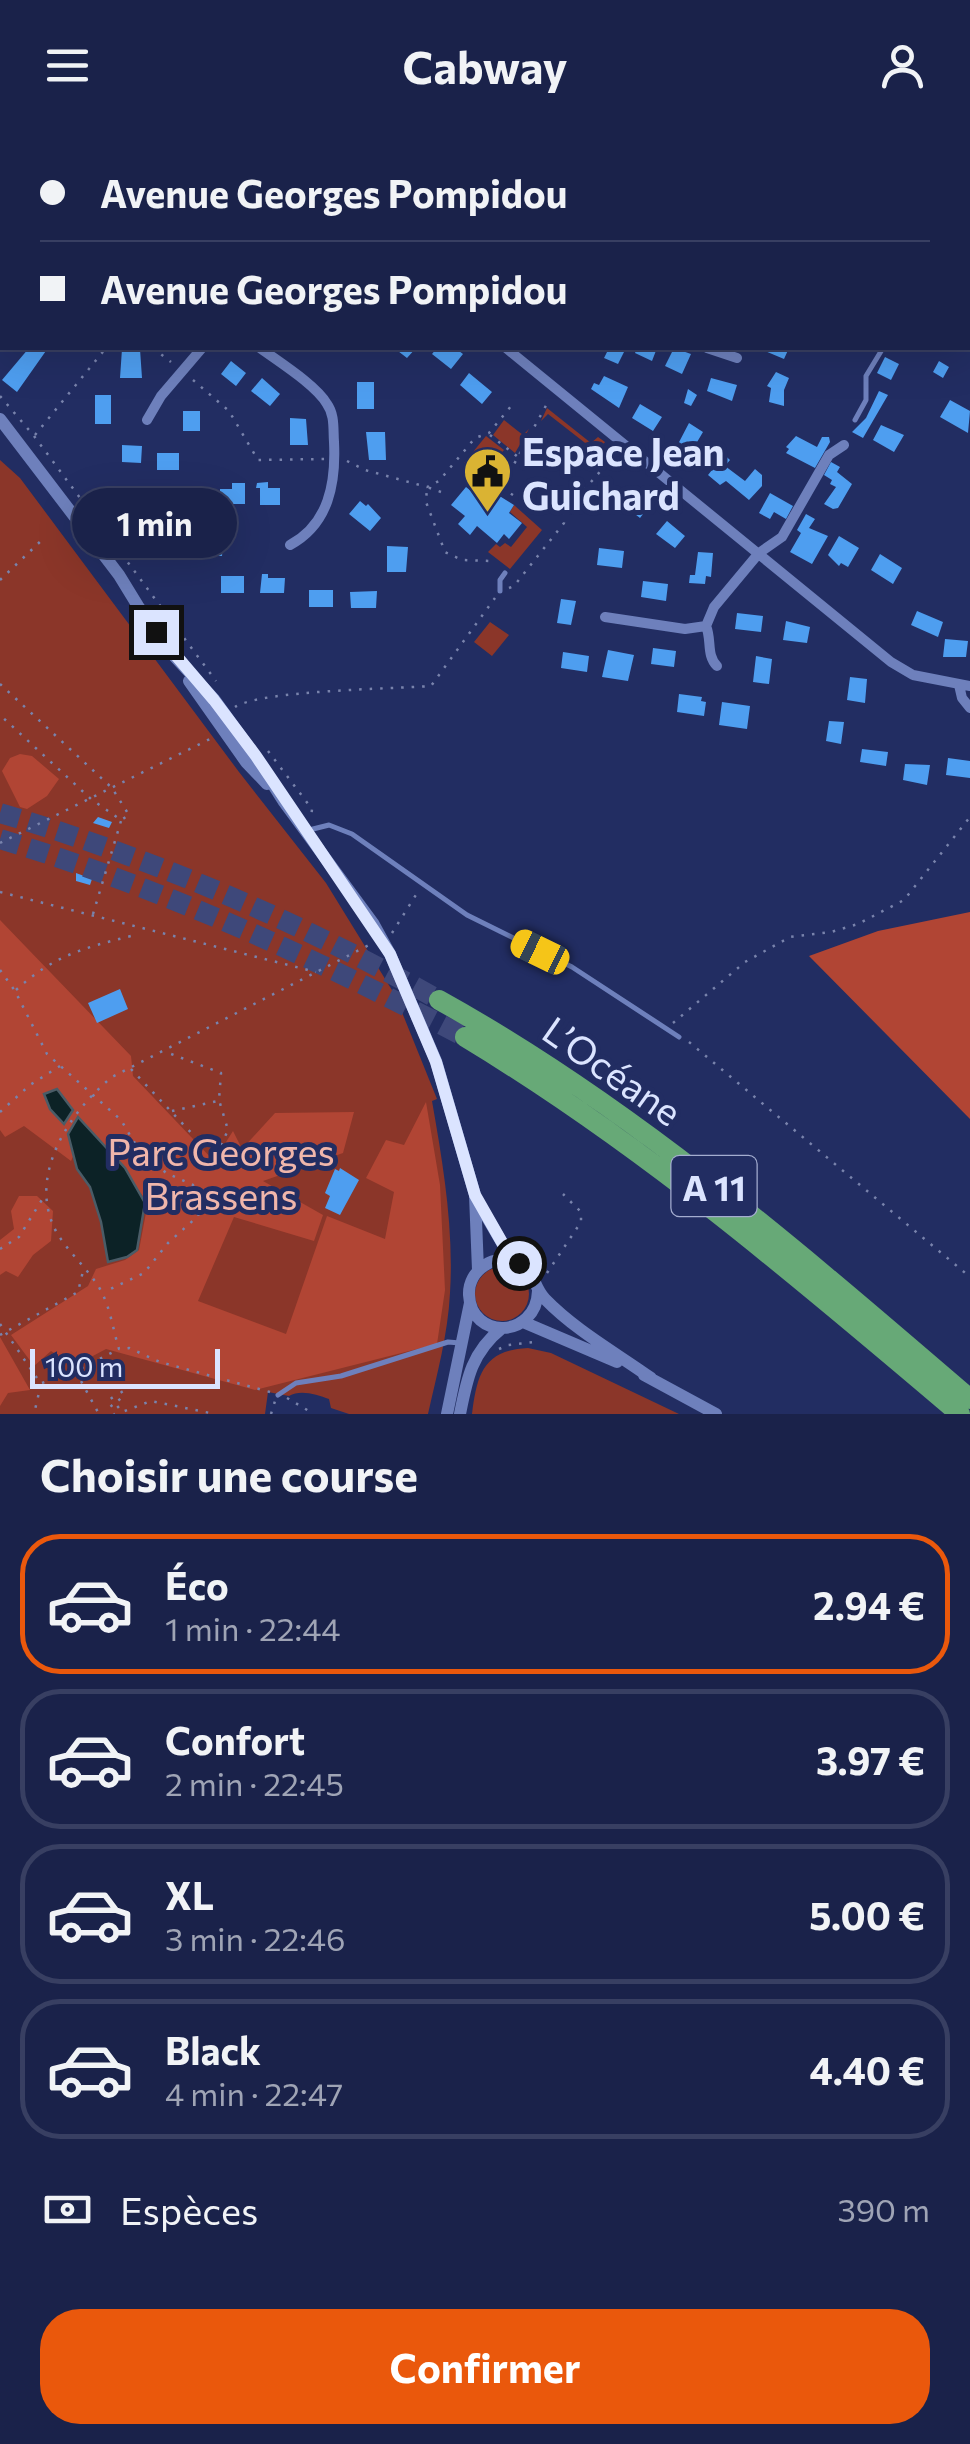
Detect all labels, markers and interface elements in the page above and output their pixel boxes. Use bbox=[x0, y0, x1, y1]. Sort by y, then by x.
icon: menu bbox=[40, 38, 95, 93]
text: Cabway bbox=[402, 38, 568, 93]
icon: person bbox=[875, 38, 930, 93]
text: Avenue Georges Pompidou bbox=[100, 169, 567, 216]
text: Avenue Georges Pompidou bbox=[100, 265, 567, 312]
place label: Espace Jean Guichard bbox=[522, 427, 725, 518]
public building icon: Espace Jean Guichard bbox=[461, 446, 513, 514]
callout: 1 min bbox=[74, 487, 238, 557]
text: 1 min bbox=[117, 503, 192, 543]
route end bbox=[134, 610, 179, 655]
car bbox=[506, 925, 574, 979]
street label: L’Océane bbox=[535, 1005, 691, 1135]
park label: Parc Georges Brassens bbox=[107, 1127, 335, 1218]
road number: A 11 bbox=[672, 1156, 756, 1216]
route start bbox=[497, 1241, 542, 1286]
scale bar bbox=[30, 1344, 220, 1388]
text: 100 m bbox=[45, 1349, 123, 1383]
text: Choisir une course bbox=[40, 1446, 418, 1501]
icon: car bbox=[45, 1559, 135, 1649]
text: Éco bbox=[165, 1561, 229, 1608]
text: 2.94 € bbox=[813, 1581, 925, 1628]
text: 1 min · 22:44 bbox=[165, 1608, 341, 1648]
icon: car bbox=[45, 1714, 135, 1804]
text: Confort bbox=[165, 1716, 305, 1763]
text: 3.97 € bbox=[816, 1736, 925, 1783]
text: 2 min · 22:45 bbox=[165, 1763, 344, 1803]
icon: car bbox=[45, 1869, 135, 1959]
text: XL bbox=[165, 1871, 214, 1918]
text: 5.00 € bbox=[809, 1891, 925, 1938]
text: 3 min · 22:46 bbox=[165, 1918, 345, 1958]
icon: car bbox=[45, 2024, 135, 2114]
text: Black bbox=[165, 2026, 261, 2073]
text: 4.40 € bbox=[809, 2046, 925, 2093]
text: 4 min · 22:47 bbox=[165, 2073, 343, 2113]
icon: cash bbox=[40, 2182, 95, 2237]
text: Espèces bbox=[120, 2186, 258, 2233]
text: 390 m bbox=[837, 2189, 930, 2229]
button: Confirmer bbox=[40, 2309, 930, 2424]

